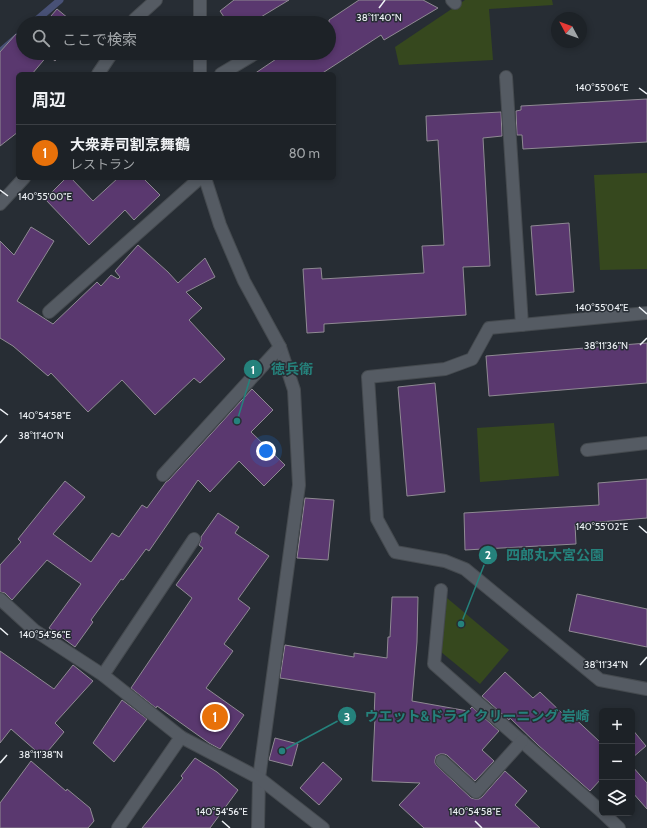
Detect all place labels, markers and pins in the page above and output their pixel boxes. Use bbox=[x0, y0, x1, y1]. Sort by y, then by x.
callout: 徳兵衛 bbox=[243, 356, 321, 382]
callout: 四郎丸大宮公園 bbox=[478, 542, 612, 568]
pin: 1 bbox=[202, 702, 228, 732]
callout: ウエット&ドライ クリーニング 岩崎 bbox=[337, 703, 598, 729]

